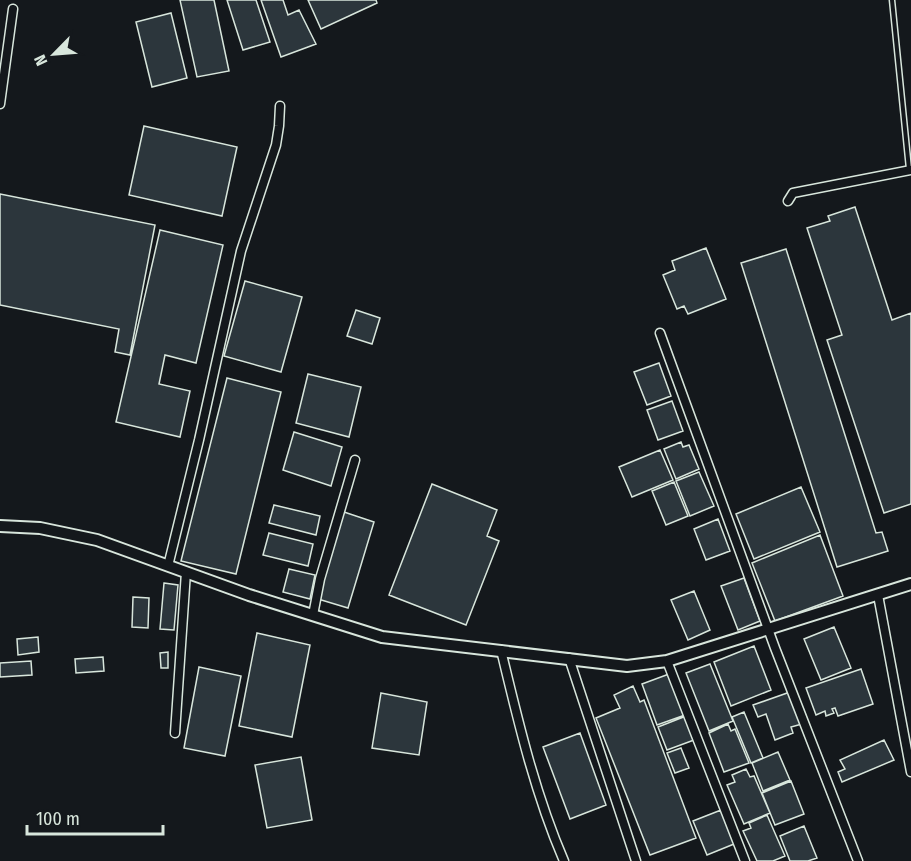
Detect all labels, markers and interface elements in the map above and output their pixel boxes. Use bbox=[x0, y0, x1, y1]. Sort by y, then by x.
north arrow bbox=[24, 24, 84, 84]
text: N bbox=[30, 52, 51, 68]
scale bar bbox=[27, 798, 164, 836]
text: 100 m bbox=[36, 808, 80, 830]

